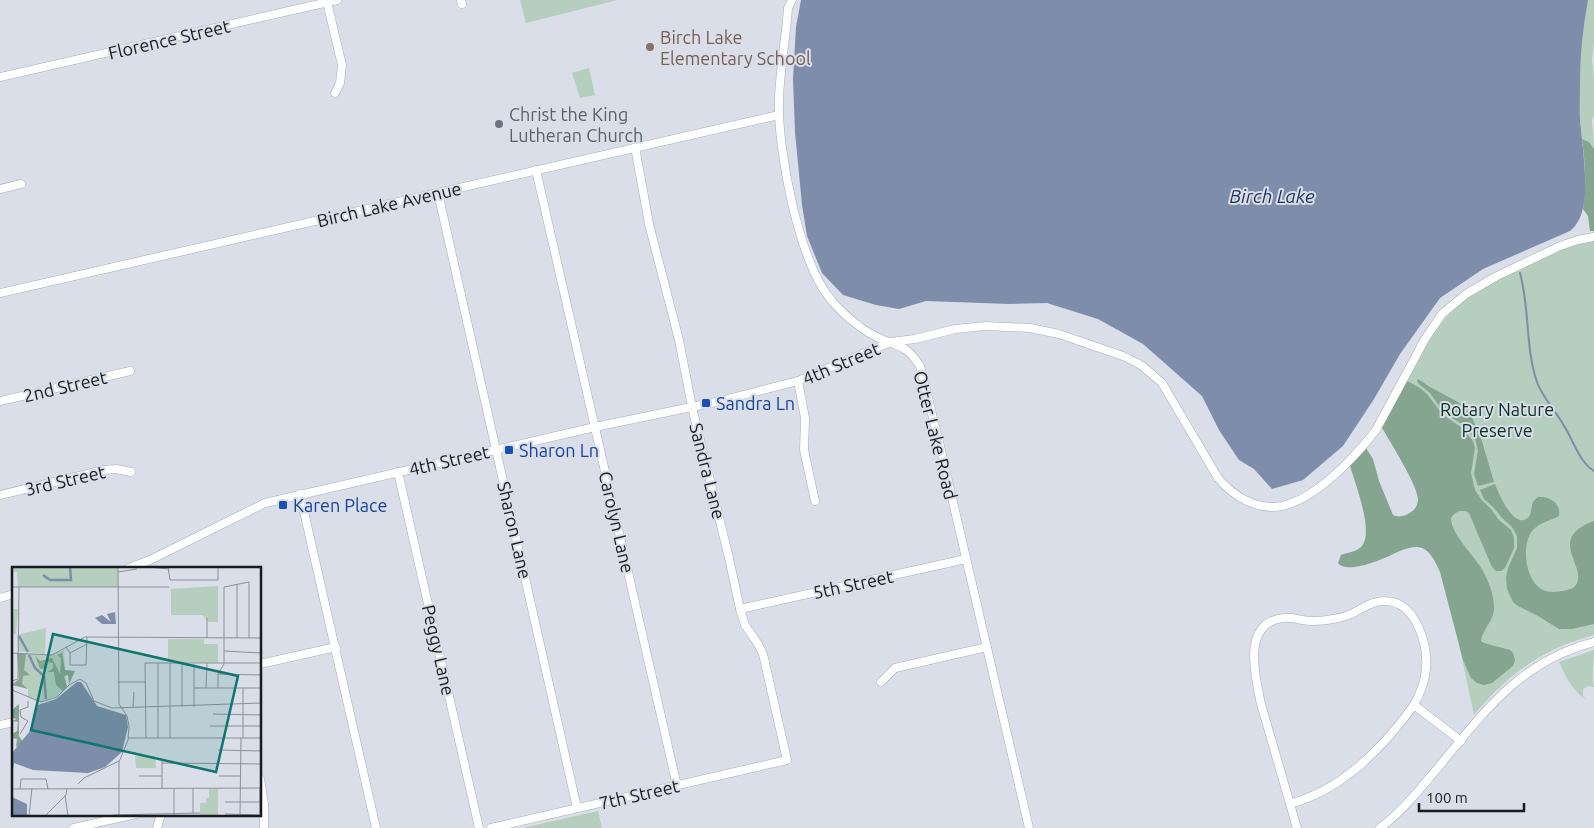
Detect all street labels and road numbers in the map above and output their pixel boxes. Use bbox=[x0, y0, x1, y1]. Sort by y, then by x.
street label: Florence Street bbox=[106, 15, 232, 63]
street label: Birch Lake Avenue bbox=[315, 178, 463, 230]
street label: 4th Street bbox=[799, 338, 883, 388]
street label: 2nd Street bbox=[21, 367, 109, 405]
street label: Otter Lake Road bbox=[910, 369, 962, 501]
street label: Sandra Lane bbox=[686, 421, 730, 521]
street label: 4th Street bbox=[407, 441, 491, 479]
street label: 3rd Street bbox=[23, 461, 107, 499]
street label: Carolyn Lane bbox=[596, 469, 638, 575]
street label: Sharon Lane bbox=[494, 479, 536, 581]
street label: 5th Street bbox=[811, 566, 895, 602]
street label: Peggy Lane bbox=[419, 603, 459, 697]
street label: 7th Street bbox=[597, 775, 681, 813]

